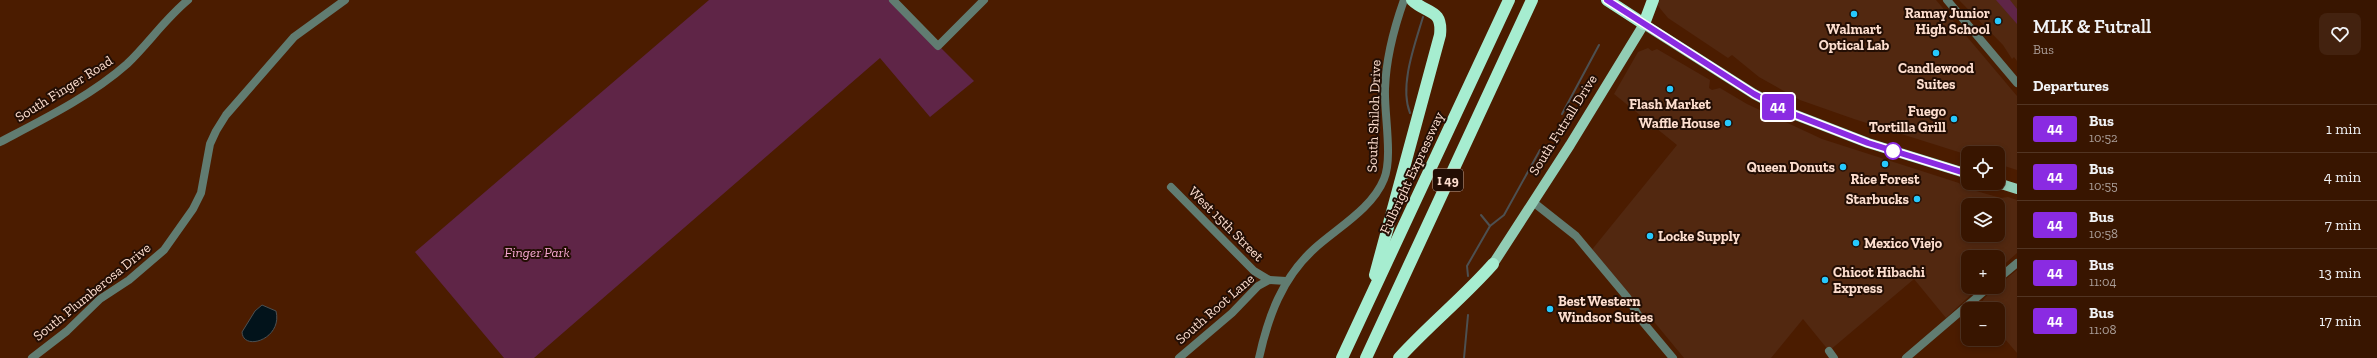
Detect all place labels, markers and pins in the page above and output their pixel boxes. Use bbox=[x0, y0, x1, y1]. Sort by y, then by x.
place label: Ramay Junior High School bbox=[1905, 5, 1990, 38]
marker: Walmart Optical Lab bbox=[1849, 9, 1859, 19]
marker: Ramay Junior High School bbox=[1993, 16, 2003, 26]
place label: Walmart Optical Lab bbox=[1819, 21, 1890, 54]
marker: Candlewood Suites bbox=[1931, 48, 1941, 58]
place label: Candlewood Suites bbox=[1898, 60, 1974, 93]
marker: Flash Market bbox=[1665, 84, 1675, 94]
place label: Flash Market bbox=[1629, 96, 1711, 113]
place label: Fuego Tortilla Grill bbox=[1869, 103, 1947, 136]
marker: Fuego Tortilla Grill bbox=[1949, 114, 1959, 124]
place label: Waffle House bbox=[1639, 115, 1720, 132]
marker: Waffle House bbox=[1723, 118, 1733, 128]
unlabelled marker bbox=[1884, 142, 1902, 160]
place label: Queen Donuts bbox=[1747, 159, 1836, 176]
marker: Rice Forest bbox=[1880, 159, 1890, 169]
marker: Queen Donuts bbox=[1838, 162, 1848, 172]
place label: Rice Forest bbox=[1850, 171, 1920, 188]
place label: Starbucks bbox=[1846, 191, 1910, 208]
marker: Starbucks bbox=[1912, 194, 1922, 204]
place label: Locke Supply bbox=[1658, 228, 1741, 245]
marker: Locke Supply bbox=[1645, 231, 1655, 241]
place label: Mexico Viejo bbox=[1864, 235, 1943, 252]
marker: Mexico Viejo bbox=[1851, 238, 1861, 248]
place label: Chicot Hibachi Express bbox=[1833, 264, 1925, 297]
marker: Chicot Hibachi Express bbox=[1820, 275, 1830, 285]
place label: Best Western Windsor Suites bbox=[1558, 293, 1654, 326]
marker: Best Western Windsor Suites bbox=[1545, 304, 1555, 314]

